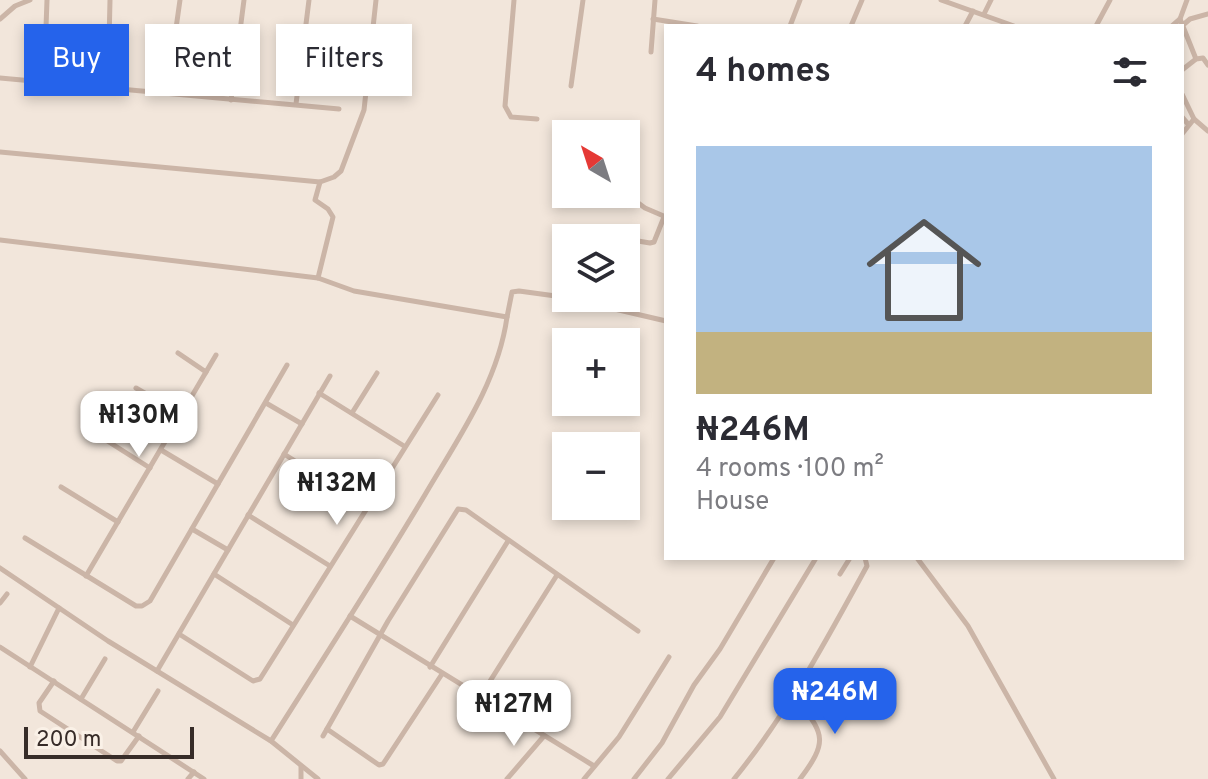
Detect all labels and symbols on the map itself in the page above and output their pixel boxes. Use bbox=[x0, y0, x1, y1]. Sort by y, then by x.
north arrow bbox=[552, 120, 640, 208]
pin: ₦130M bbox=[83, 391, 195, 459]
pin: ₦132M bbox=[281, 459, 393, 527]
pin: ₦246M bbox=[779, 668, 891, 736]
pin: ₦127M bbox=[458, 680, 570, 748]
scale bar bbox=[24, 723, 194, 759]

